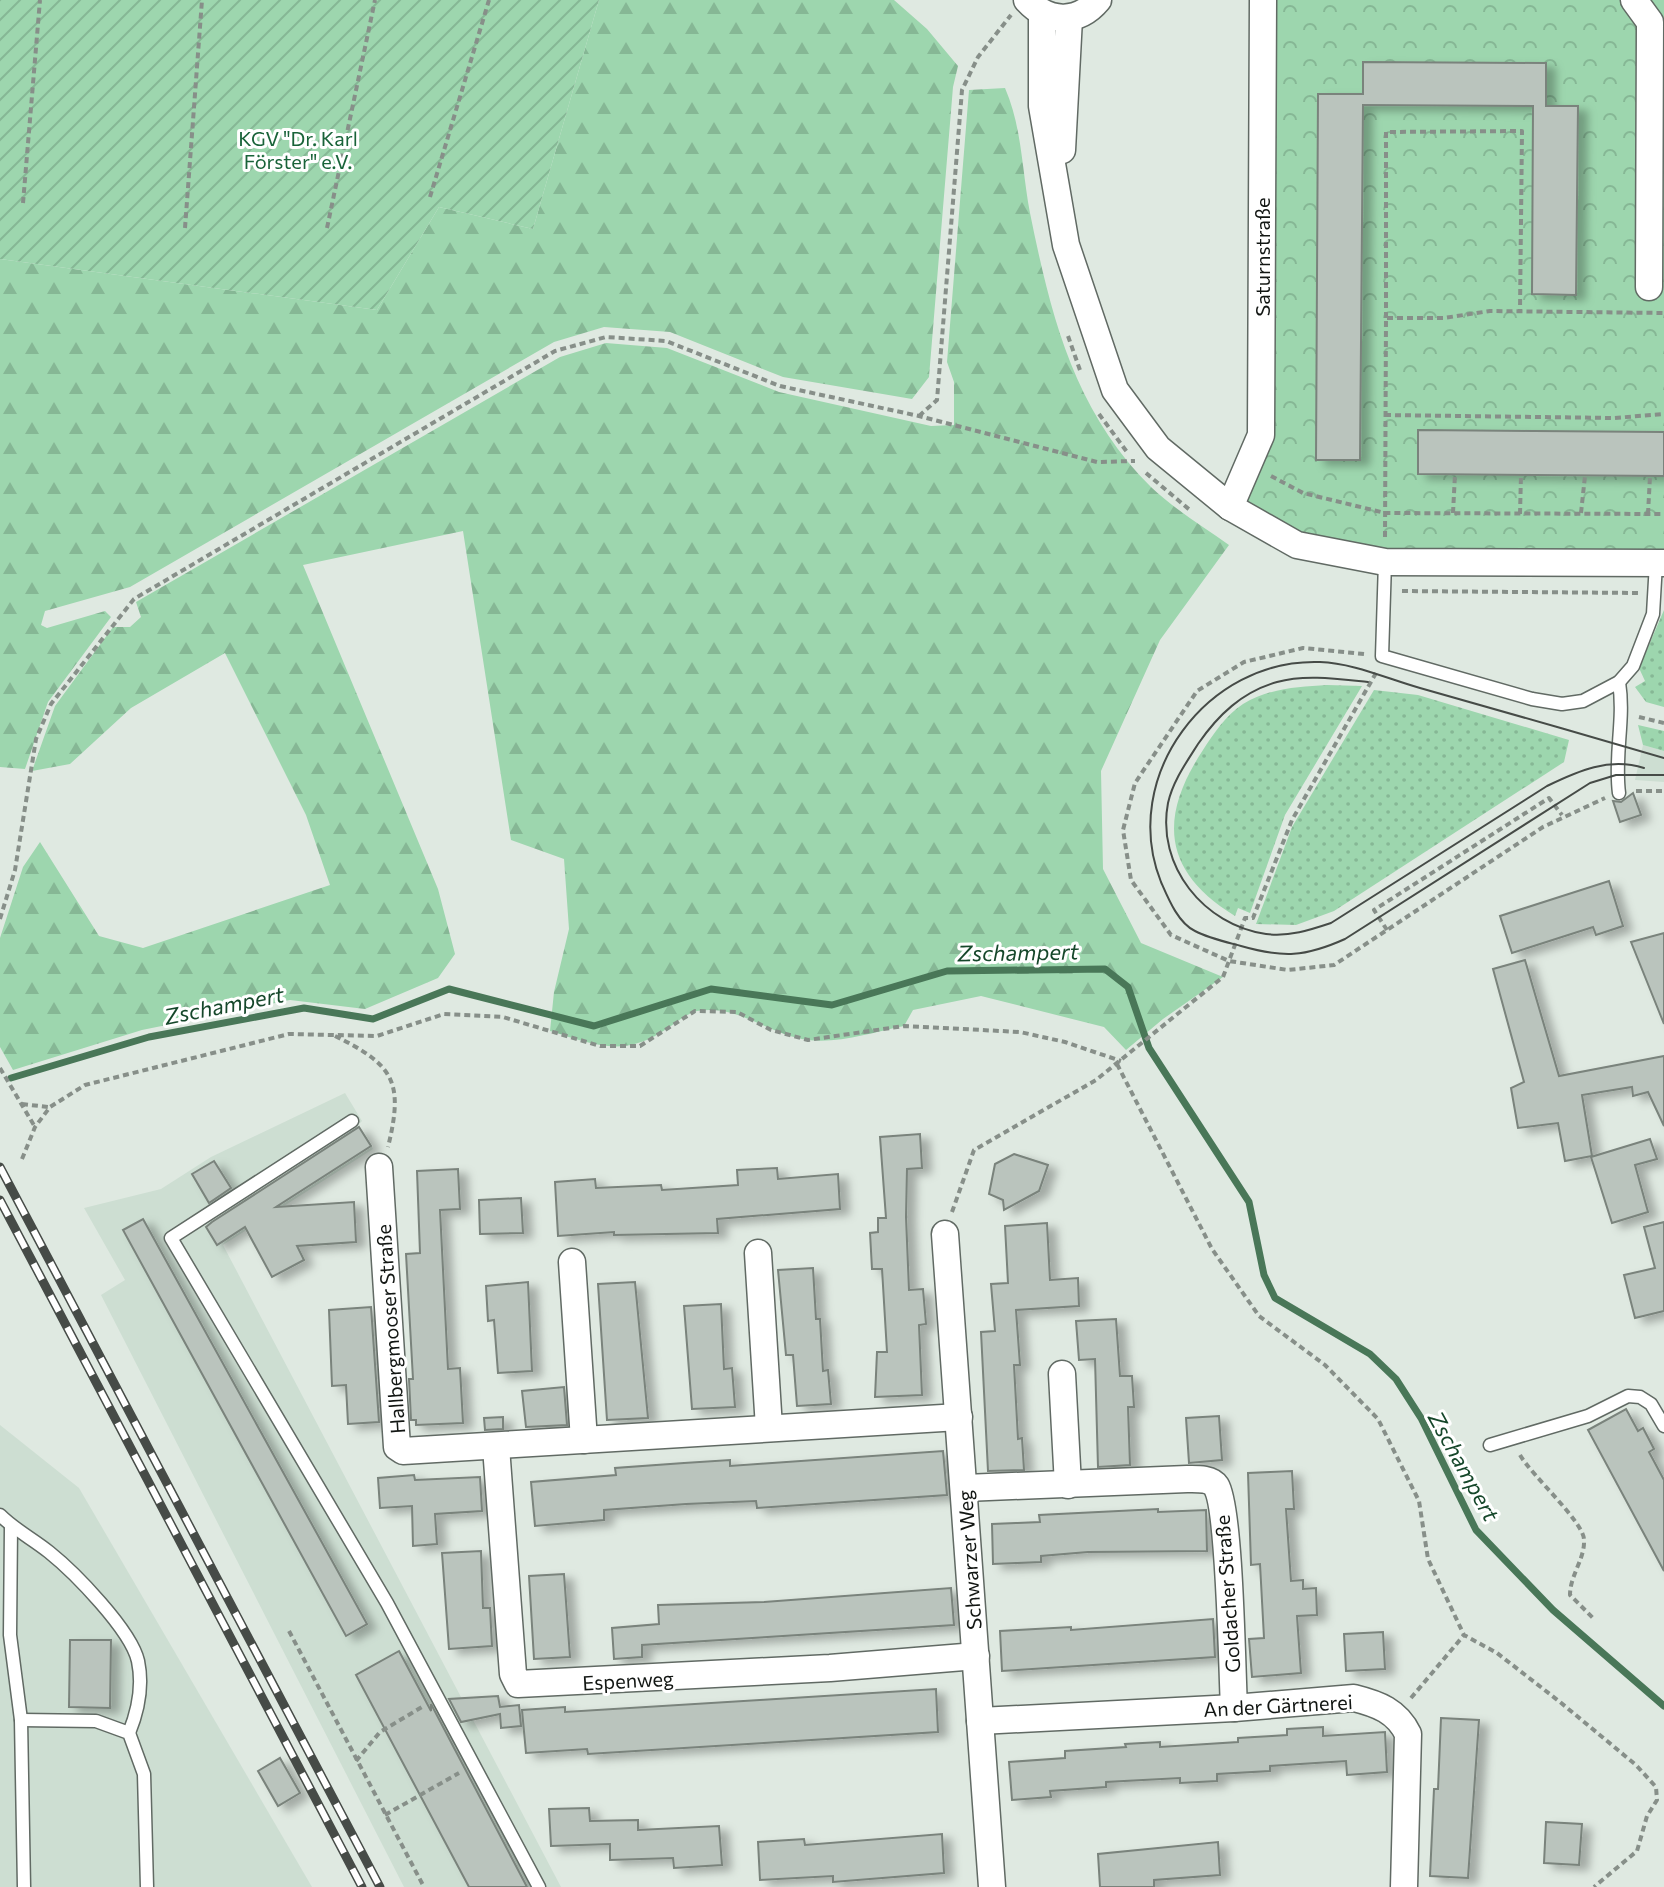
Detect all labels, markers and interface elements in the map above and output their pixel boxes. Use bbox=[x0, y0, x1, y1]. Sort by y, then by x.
park label: KGV "Dr. Karl Förster" e.V. bbox=[238, 126, 358, 173]
street label: Saturnstraße bbox=[1250, 197, 1274, 317]
water label: Zschampert bbox=[956, 937, 1080, 967]
water label: Zschampert bbox=[161, 980, 287, 1030]
street label: Hallbergmooser Straße bbox=[371, 1223, 409, 1435]
water label: Zschampert bbox=[1422, 1405, 1506, 1526]
street label: Schwarzer Weg bbox=[952, 1489, 986, 1631]
street label: Goldacher Straße bbox=[1210, 1514, 1244, 1674]
street label: Espenweg bbox=[582, 1666, 675, 1694]
street label: An der Gärtnerei bbox=[1203, 1689, 1353, 1721]

